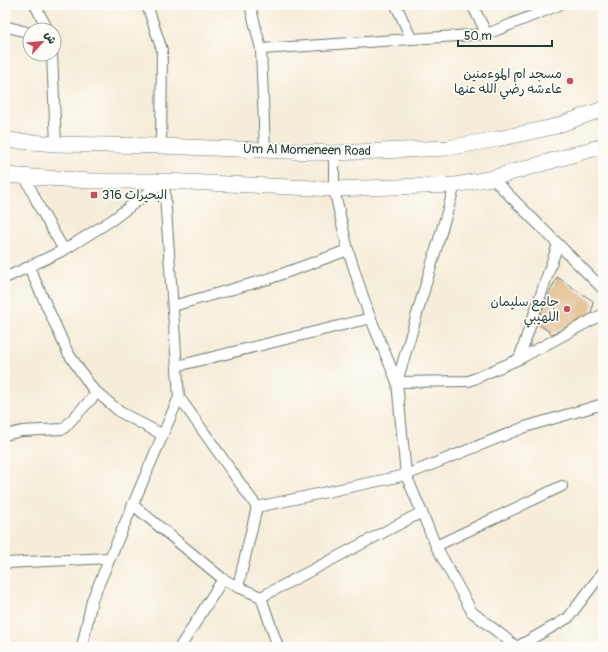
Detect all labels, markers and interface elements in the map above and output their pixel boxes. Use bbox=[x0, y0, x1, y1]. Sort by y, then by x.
north arrow bbox=[22, 22, 62, 62]
scale bar bbox=[458, 22, 552, 48]
text: ش bbox=[42, 29, 59, 46]
text: 50 m bbox=[464, 29, 492, 44]
place label: مسجد ام الموءمنين عاءشه رضي الله عنها bbox=[454, 66, 562, 100]
marker: مسجد ام الموءمنين عاءشه رضي الله عنها bbox=[565, 76, 575, 86]
street label: Um Al Momeneen Road bbox=[243, 141, 371, 159]
place label: البحيرات 316 bbox=[102, 187, 167, 203]
marker: البحيرات 316 bbox=[89, 190, 99, 200]
place label: جامع سليمان اللهيبي bbox=[490, 294, 559, 328]
marker: جامع سليمان اللهيبي bbox=[562, 304, 572, 314]

